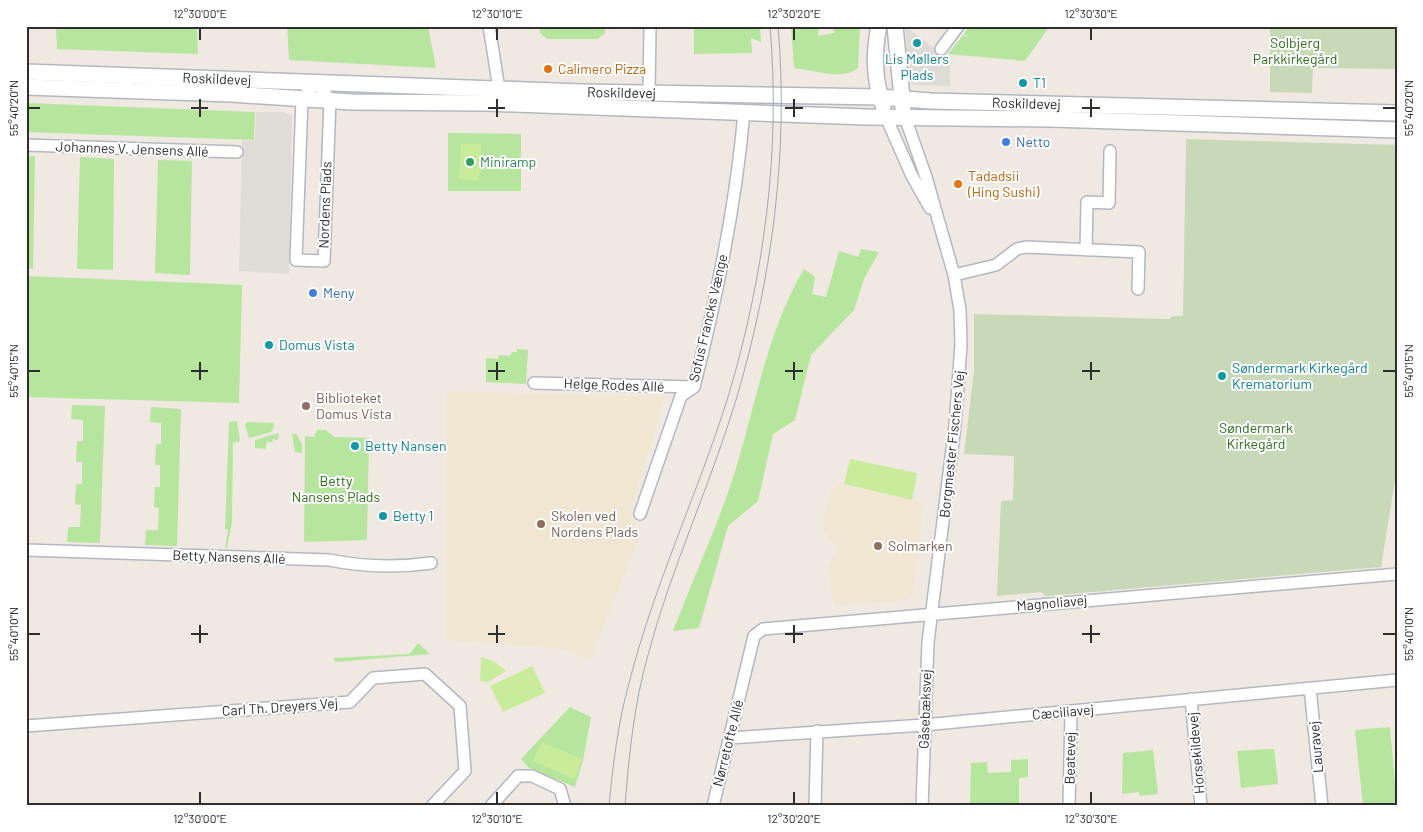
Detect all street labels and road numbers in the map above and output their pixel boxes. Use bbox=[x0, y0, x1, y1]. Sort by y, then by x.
street label: Roskildevej bbox=[182, 69, 252, 88]
street label: Roskildevej bbox=[587, 83, 656, 101]
street label: Roskildevej bbox=[992, 94, 1061, 112]
street label: Johannes V. Jensens Allé bbox=[55, 137, 209, 160]
street label: Nordens Plads bbox=[314, 161, 335, 249]
street label: Sofus Francks Vænge bbox=[685, 252, 730, 383]
street label: Borgmester Fischers Vej bbox=[935, 369, 968, 518]
street label: Helge Rodes Allé bbox=[563, 374, 665, 395]
street label: Betty Nansens Allé bbox=[172, 546, 286, 567]
street label: Magnoliavej bbox=[1016, 591, 1088, 614]
street label: Gåsebæksvej bbox=[915, 669, 934, 749]
street label: Carl Th. Dreyers Vej bbox=[221, 694, 339, 719]
street label: Nørretofte Allé bbox=[708, 697, 747, 788]
street label: Cæciliavej bbox=[1031, 700, 1095, 723]
street label: Horsekildevej bbox=[1183, 711, 1208, 795]
street label: Lauravej bbox=[1305, 720, 1326, 774]
street label: Beatevej bbox=[1061, 731, 1078, 785]

